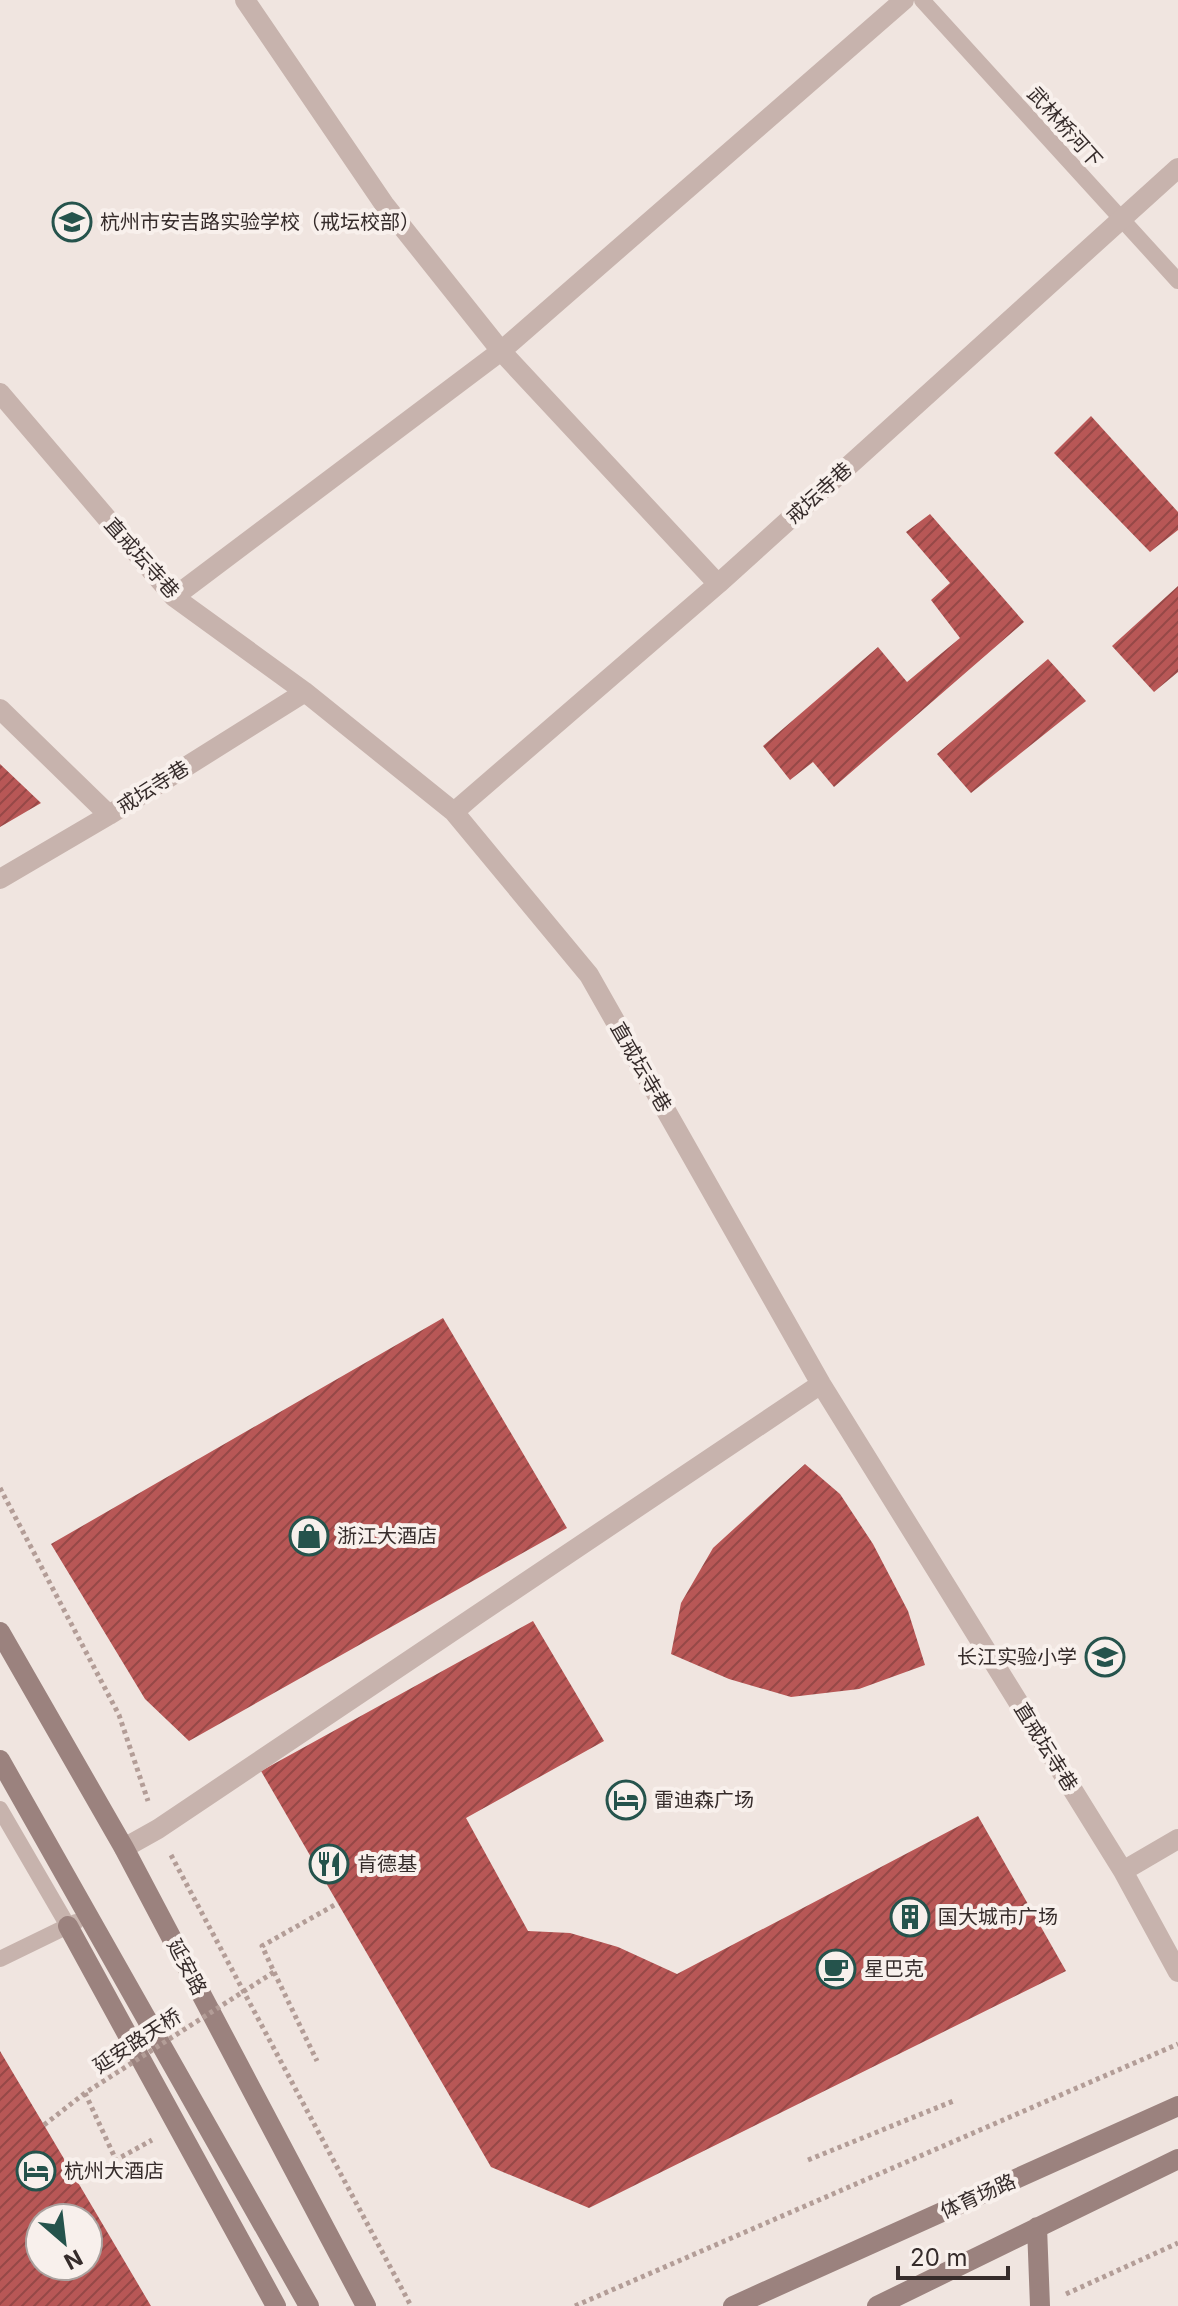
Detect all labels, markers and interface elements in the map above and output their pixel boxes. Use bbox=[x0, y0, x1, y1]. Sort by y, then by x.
street label: 武林桥河下 bbox=[1023, 82, 1107, 172]
school or university icon: 杭州市安吉路实验学校（戒坛校部） bbox=[51, 201, 93, 243]
place label: 杭州市安吉路实验学校（戒坛校部） bbox=[100, 210, 420, 234]
street label: 戒坛寺巷 bbox=[781, 457, 857, 529]
street label: 直戒坛寺巷 bbox=[100, 513, 184, 603]
street label: 戒坛寺巷 bbox=[113, 756, 193, 818]
street label: 直戒坛寺巷 bbox=[606, 1018, 676, 1116]
shop icon: 浙江大酒店 bbox=[288, 1515, 330, 1557]
place label: 浙江大酒店 bbox=[337, 1524, 437, 1548]
school or university icon: 长江实验小学 bbox=[1084, 1636, 1126, 1678]
place label: 长江实验小学 bbox=[957, 1645, 1077, 1669]
street label: 直戒坛寺巷 bbox=[1009, 1698, 1083, 1796]
hotel icon: 雷迪森广场 bbox=[605, 1779, 647, 1821]
place label: 雷迪森广场 bbox=[654, 1788, 754, 1812]
restaurant icon: 肯德基 bbox=[308, 1843, 350, 1885]
place label: 肯德基 bbox=[357, 1852, 417, 1876]
building icon: 国大城市广场 bbox=[889, 1896, 931, 1938]
place label: 国大城市广场 bbox=[938, 1905, 1058, 1929]
street label: 延安路 bbox=[162, 1935, 212, 1999]
cafe icon: 星巴克 bbox=[815, 1948, 857, 1990]
place label: 星巴克 bbox=[864, 1957, 924, 1981]
street label: 延安路天桥 bbox=[89, 2004, 185, 2078]
hotel icon: 杭州大酒店 bbox=[15, 2150, 57, 2192]
place label: 杭州大酒店 bbox=[64, 2159, 164, 2183]
street label: 体育场路 bbox=[937, 2169, 1019, 2223]
north arrow bbox=[24, 2202, 104, 2282]
scale bar bbox=[898, 2230, 1008, 2280]
text: 20 m bbox=[910, 2243, 968, 2272]
text: N bbox=[60, 2244, 87, 2275]

